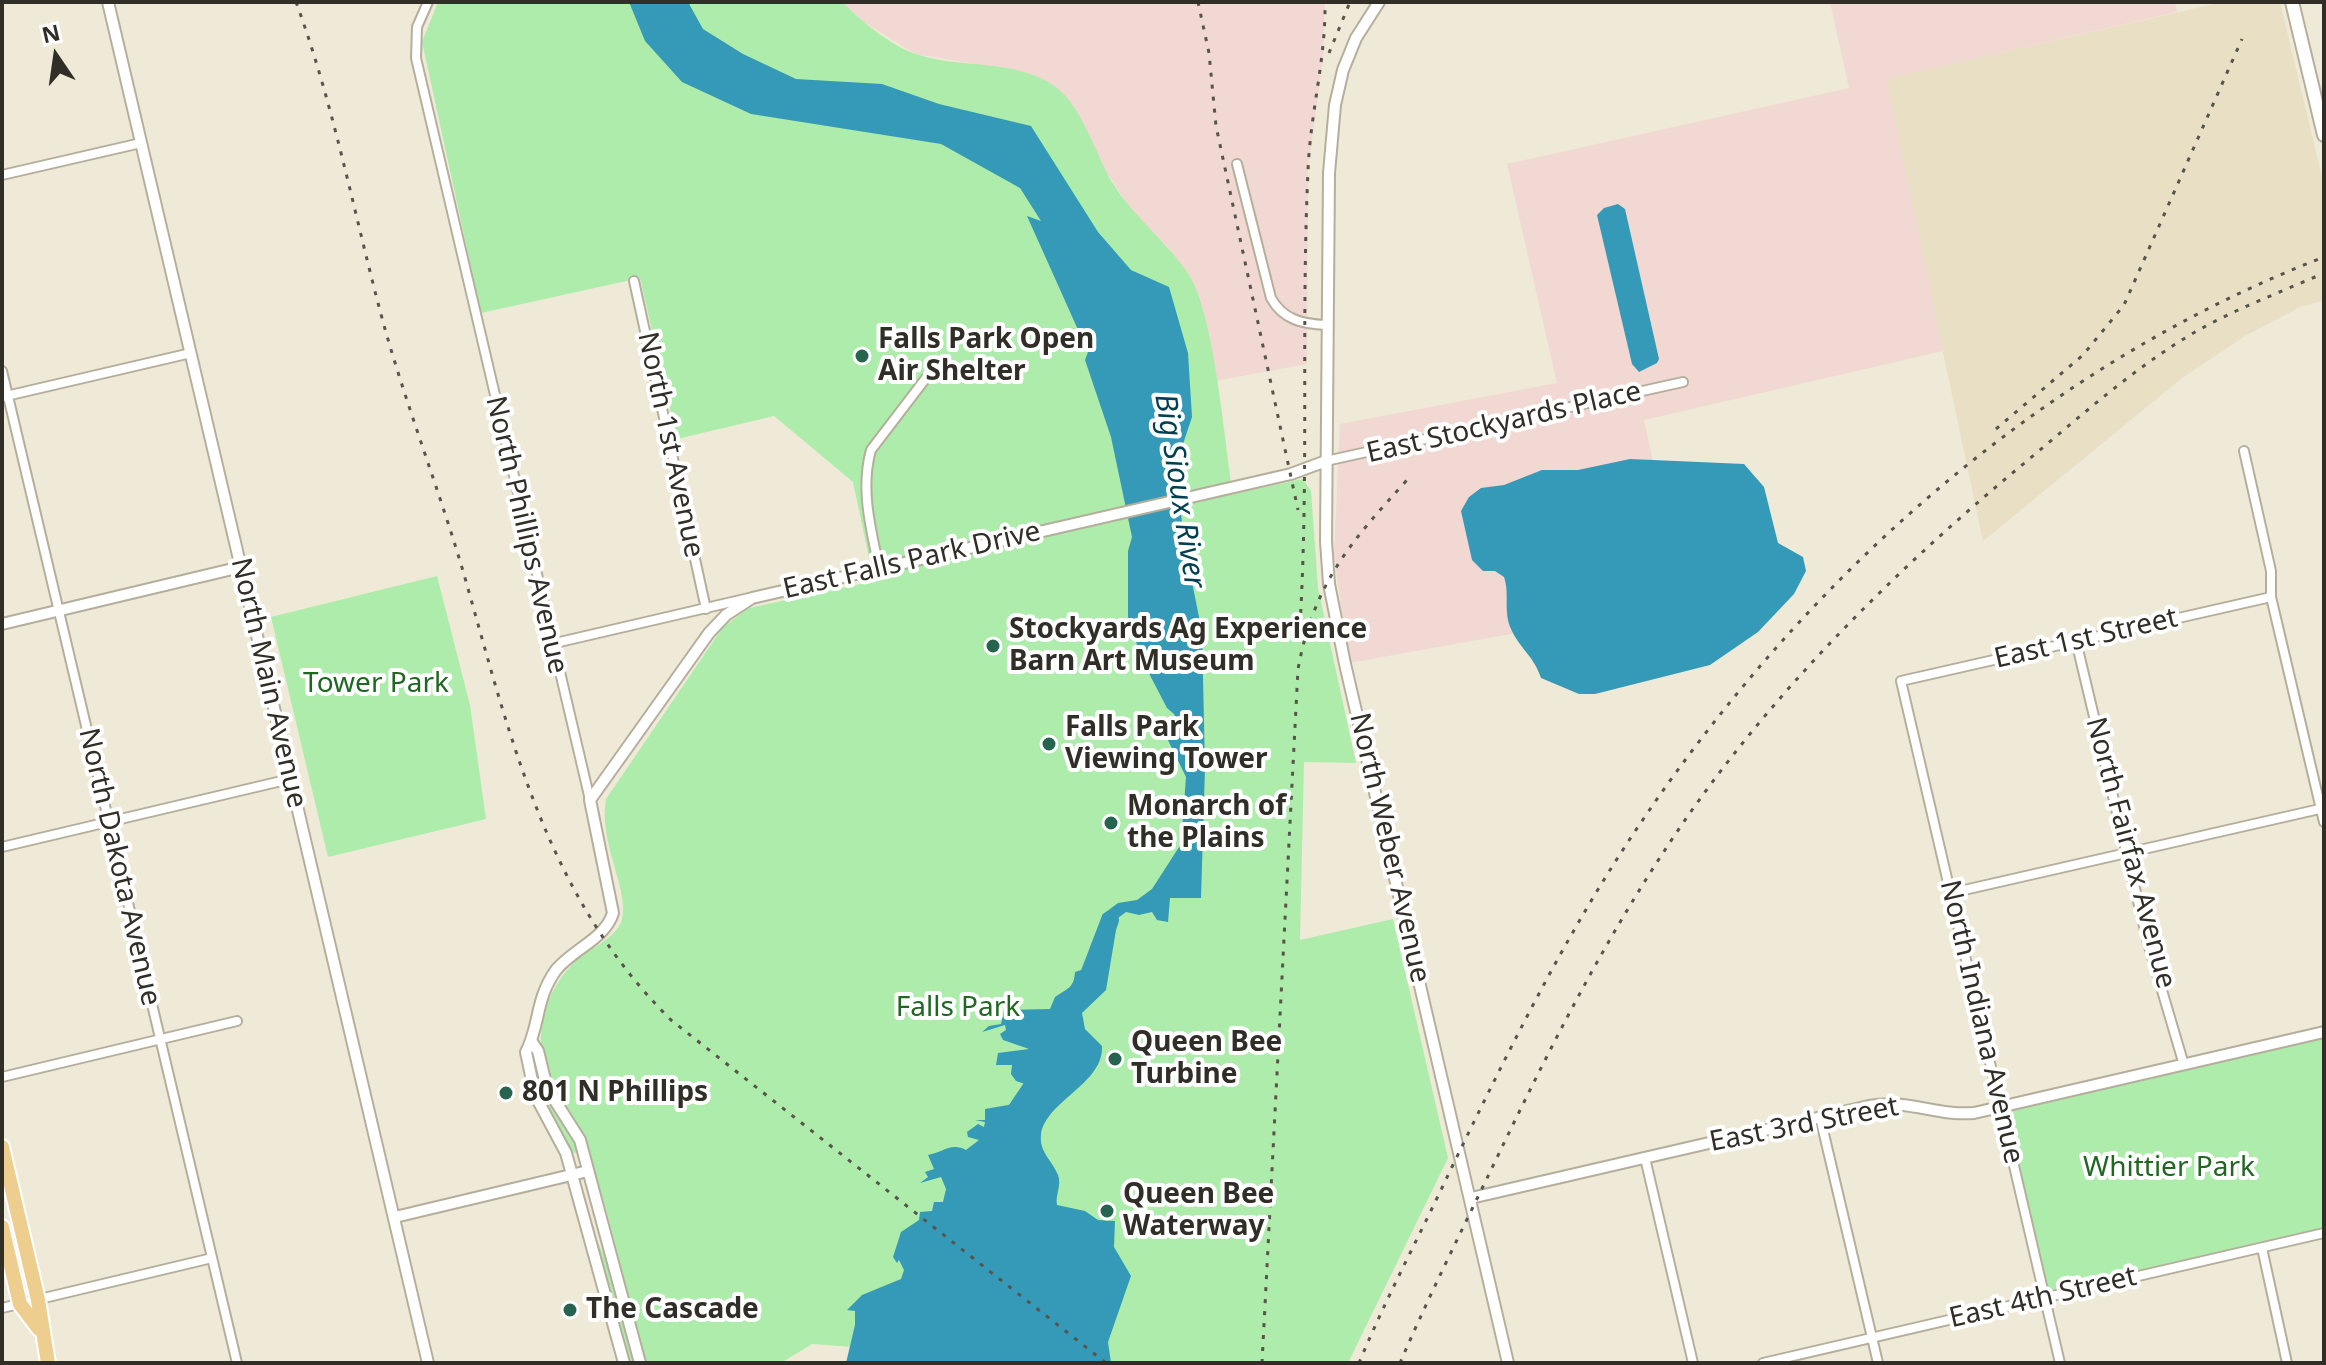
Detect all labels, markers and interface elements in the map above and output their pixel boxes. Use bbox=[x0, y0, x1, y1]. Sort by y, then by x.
north arrow bbox=[16, 16, 96, 96]
text: N bbox=[39, 16, 63, 49]
place label: Falls Park Open Air Shelter bbox=[878, 323, 1094, 389]
street label: North 1st Avenue bbox=[630, 329, 710, 561]
marker: Falls Park Open Air Shelter bbox=[853, 347, 871, 365]
street label: East Stockyards Place bbox=[1363, 375, 1645, 471]
water label: Big Sioux River bbox=[1146, 391, 1212, 591]
street label: North Phillips Avenue bbox=[478, 393, 574, 677]
street label: East Falls Park Drive bbox=[780, 515, 1044, 607]
street label: North Main Avenue bbox=[223, 555, 313, 811]
street label: East 1st Street bbox=[1991, 602, 2181, 676]
place label: Stockyards Ag Experience Barn Art Museum bbox=[1009, 613, 1367, 679]
marker: Stockyards Ag Experience Barn Art Museum bbox=[984, 637, 1002, 655]
park label: Tower Park bbox=[303, 667, 449, 701]
street label: North Weber Avenue bbox=[1342, 710, 1436, 986]
place label: Falls Park Viewing Tower bbox=[1065, 711, 1268, 777]
street label: North Fairfax Avenue bbox=[2078, 714, 2182, 992]
street label: North Dakota Avenue bbox=[71, 725, 167, 1009]
marker: Falls Park Viewing Tower bbox=[1040, 735, 1058, 753]
place label: Monarch of the Plains bbox=[1127, 790, 1286, 856]
marker: Monarch of the Plains bbox=[1102, 814, 1120, 832]
street label: North Indiana Avenue bbox=[1932, 877, 2030, 1167]
park label: Falls Park bbox=[896, 991, 1020, 1025]
place label: Queen Bee Turbine bbox=[1131, 1026, 1282, 1092]
marker: Queen Bee Turbine bbox=[1106, 1050, 1124, 1068]
place label: 801 N Phillips bbox=[522, 1076, 708, 1110]
marker: 801 N Phillips bbox=[497, 1084, 515, 1102]
street label: East 3rd Street bbox=[1707, 1090, 1901, 1160]
park label: Whittier Park bbox=[2083, 1151, 2255, 1185]
place label: Queen Bee Waterway bbox=[1123, 1178, 1274, 1244]
marker: Queen Bee Waterway bbox=[1098, 1202, 1116, 1220]
street label: East 4th Street bbox=[1946, 1260, 2140, 1336]
place label: The Cascade bbox=[586, 1293, 759, 1327]
marker: The Cascade bbox=[561, 1301, 579, 1319]

